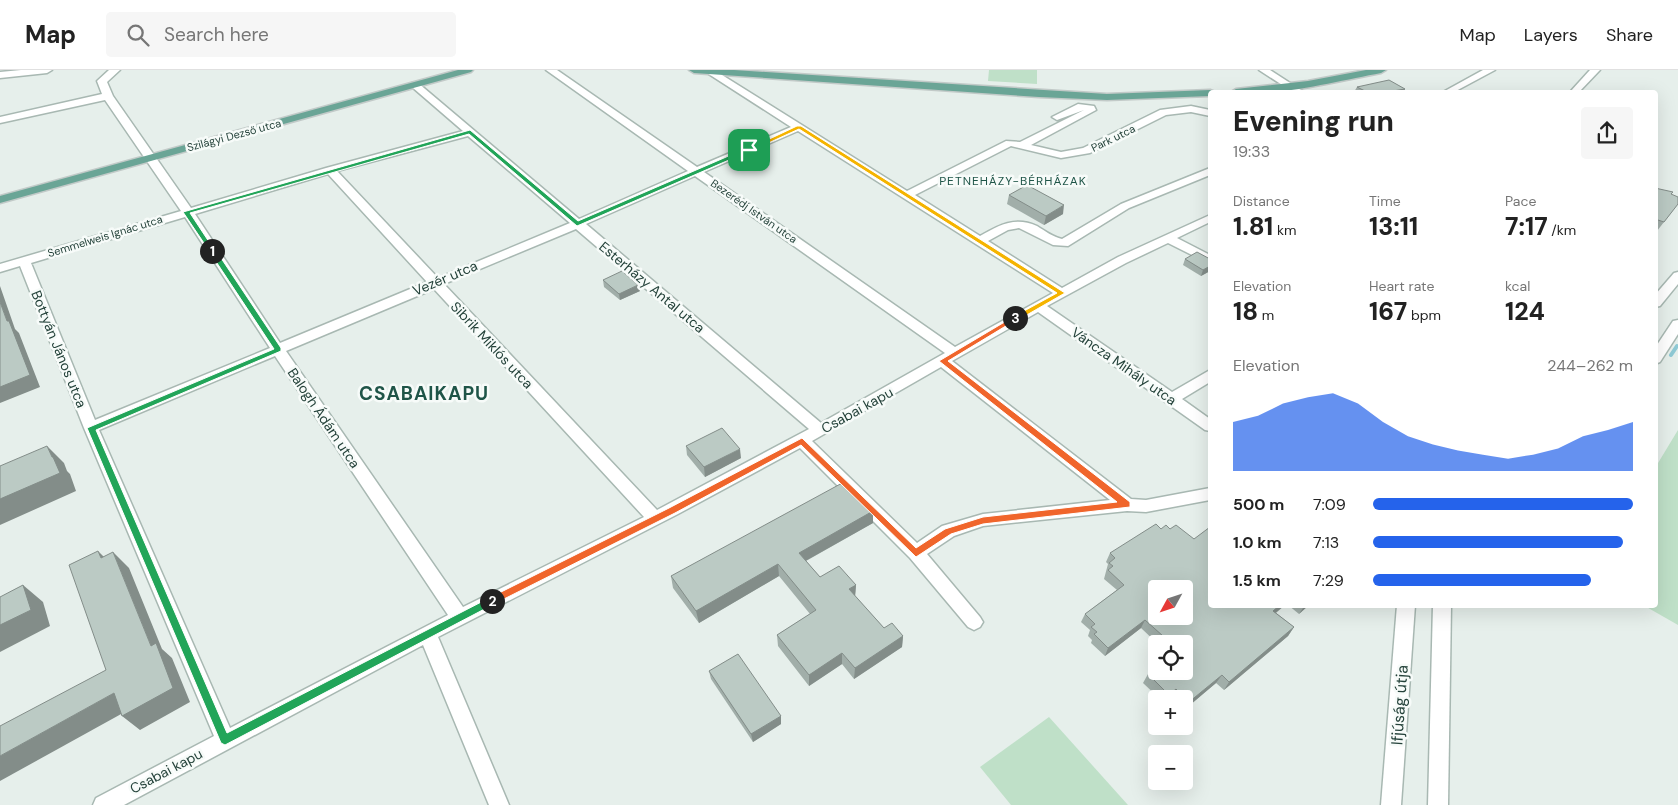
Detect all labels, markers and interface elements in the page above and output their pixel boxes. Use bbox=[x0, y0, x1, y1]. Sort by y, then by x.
search box bbox=[106, 12, 456, 57]
text: Map bbox=[25, 19, 76, 50]
icon: search bbox=[124, 21, 152, 49]
text: Search here bbox=[164, 22, 269, 47]
text: Map bbox=[1460, 23, 1496, 47]
text: Layers bbox=[1524, 23, 1578, 47]
text: Share bbox=[1606, 23, 1653, 47]
text: Evening run bbox=[1233, 103, 1394, 140]
button: share bbox=[1581, 107, 1633, 159]
street label: Szilágyi Dezső utca bbox=[185, 116, 283, 154]
street label: Park utca bbox=[1089, 121, 1137, 155]
pin bbox=[728, 129, 770, 171]
icon: arrive bbox=[735, 136, 763, 164]
text: 19:33 bbox=[1233, 141, 1270, 162]
district label: PETNEHÁZY-BÉRHÁZAK bbox=[939, 173, 1087, 189]
street label: Bezerédj István utca bbox=[708, 176, 800, 246]
text: Distance bbox=[1233, 192, 1290, 210]
text: Time bbox=[1369, 192, 1401, 210]
text: Pace bbox=[1505, 192, 1536, 210]
text: 1.81 bbox=[1233, 210, 1273, 243]
text: 13:11 bbox=[1369, 210, 1418, 243]
text: 7:17 bbox=[1505, 210, 1548, 243]
street label: Semmelweis Ignác utca bbox=[46, 212, 164, 260]
text: km bbox=[1273, 221, 1297, 239]
text: /km bbox=[1548, 221, 1576, 239]
street label: Esterházy Antal utca bbox=[595, 237, 709, 337]
pin: 1 bbox=[200, 238, 224, 264]
text: 1 bbox=[210, 242, 215, 260]
street label: Vezér utca bbox=[410, 256, 480, 300]
text: Elevation bbox=[1233, 277, 1291, 295]
text: Heart rate bbox=[1369, 277, 1434, 295]
text: kcal bbox=[1505, 277, 1530, 295]
street label: Bottyán János utca bbox=[27, 288, 91, 410]
text: 18 bbox=[1233, 295, 1258, 328]
text: 167 bbox=[1369, 295, 1407, 328]
text: 124 bbox=[1505, 295, 1545, 328]
street label: Sibrik Miklós utca bbox=[447, 298, 537, 392]
pin: 3 bbox=[1002, 306, 1028, 330]
text: m bbox=[1258, 306, 1274, 324]
text: bpm bbox=[1407, 306, 1441, 324]
text: 3 bbox=[1011, 309, 1020, 327]
street label: Váncza Mihály utca bbox=[1068, 323, 1180, 409]
text: Elevation bbox=[1233, 355, 1300, 376]
text: 244–262 m bbox=[1547, 355, 1633, 376]
street label: Balogh Ádám utca bbox=[284, 364, 364, 472]
district label: CSABAIKAPU bbox=[359, 381, 489, 406]
street label: Csabai kapu bbox=[818, 383, 896, 437]
text: 500 m bbox=[1233, 494, 1284, 515]
text: 7:09 bbox=[1313, 494, 1346, 515]
text: 1.0 km bbox=[1233, 532, 1282, 553]
text: 7:13 bbox=[1313, 532, 1339, 553]
text: 1.5 km bbox=[1233, 570, 1281, 591]
text: 7:29 bbox=[1313, 570, 1344, 591]
north arrow bbox=[1148, 580, 1192, 625]
map controls bbox=[1148, 580, 1193, 790]
pin: 2 bbox=[480, 588, 504, 614]
text: 2 bbox=[488, 592, 497, 610]
button: locate bbox=[1148, 635, 1193, 680]
street label: Ifjúság útja bbox=[1386, 664, 1413, 746]
button: + bbox=[1148, 690, 1193, 735]
street label: Csabai kapu bbox=[127, 744, 205, 798]
button: − bbox=[1148, 745, 1193, 790]

